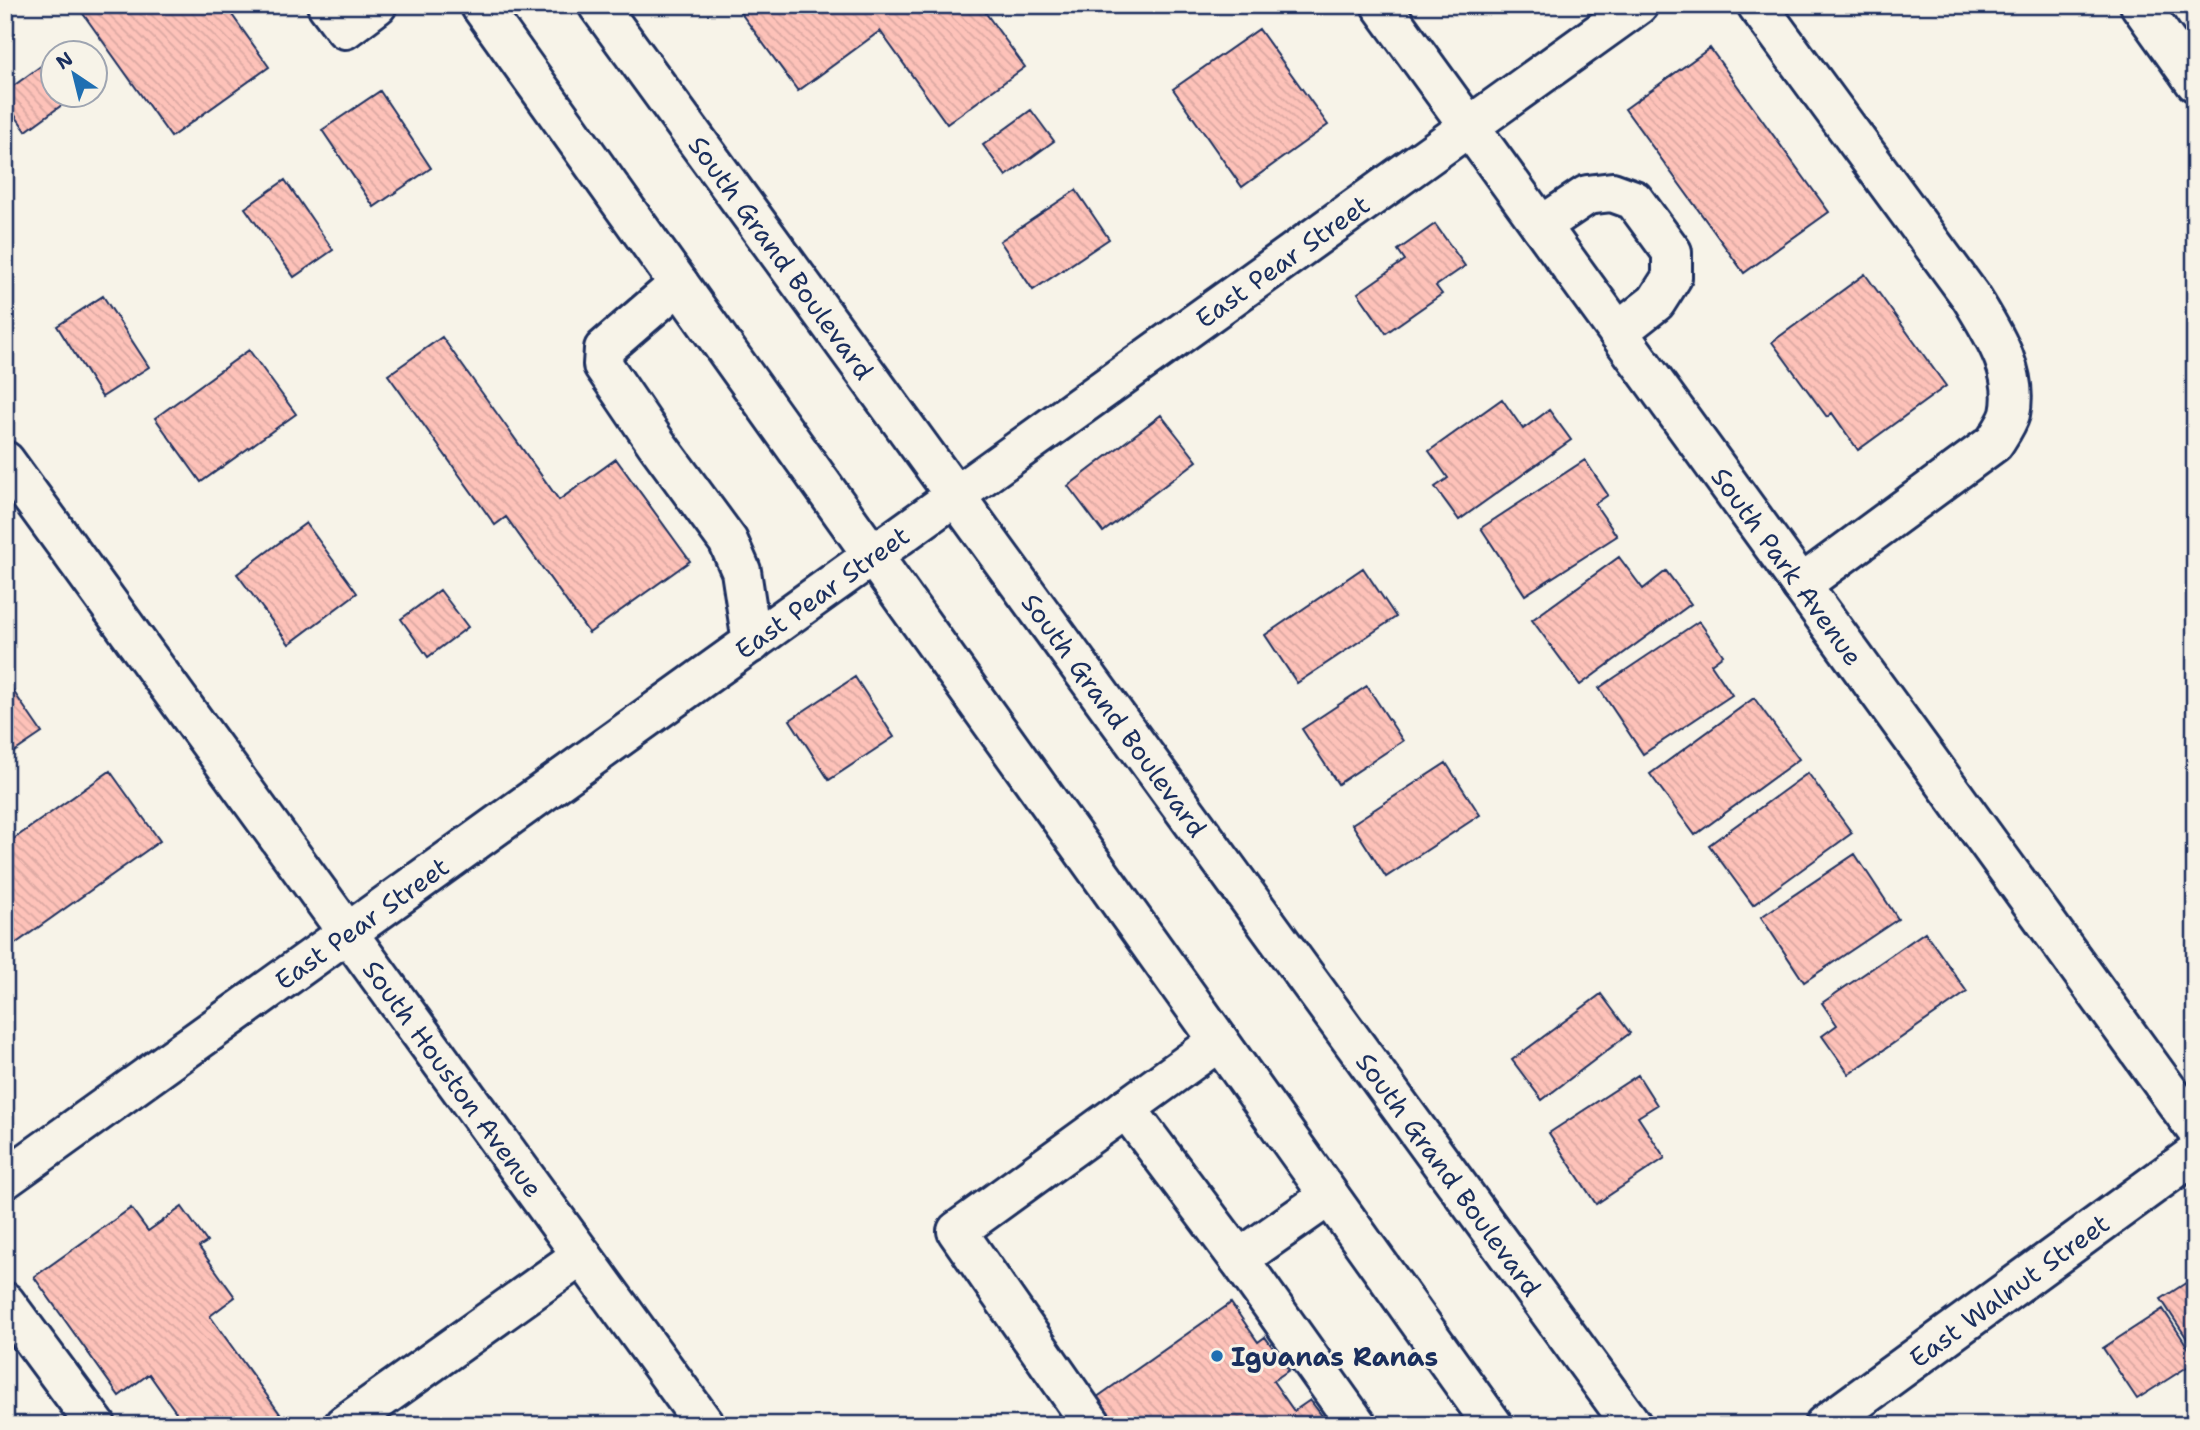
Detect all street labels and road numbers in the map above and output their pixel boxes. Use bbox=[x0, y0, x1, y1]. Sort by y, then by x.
street label: South Grand Boulevard bbox=[681, 128, 882, 386]
street label: East Pear Street bbox=[1188, 186, 1376, 335]
street label: South Park Avenue bbox=[1704, 460, 1872, 672]
street label: East Pear Street bbox=[728, 517, 916, 666]
street label: South Grand Boulevard bbox=[1014, 586, 1215, 844]
street label: East Pear Street bbox=[267, 848, 455, 997]
street label: South Houston Avenue bbox=[355, 953, 551, 1204]
street label: South Grand Boulevard bbox=[1349, 1045, 1550, 1303]
street label: East Walnut Street bbox=[1902, 1205, 2116, 1375]

